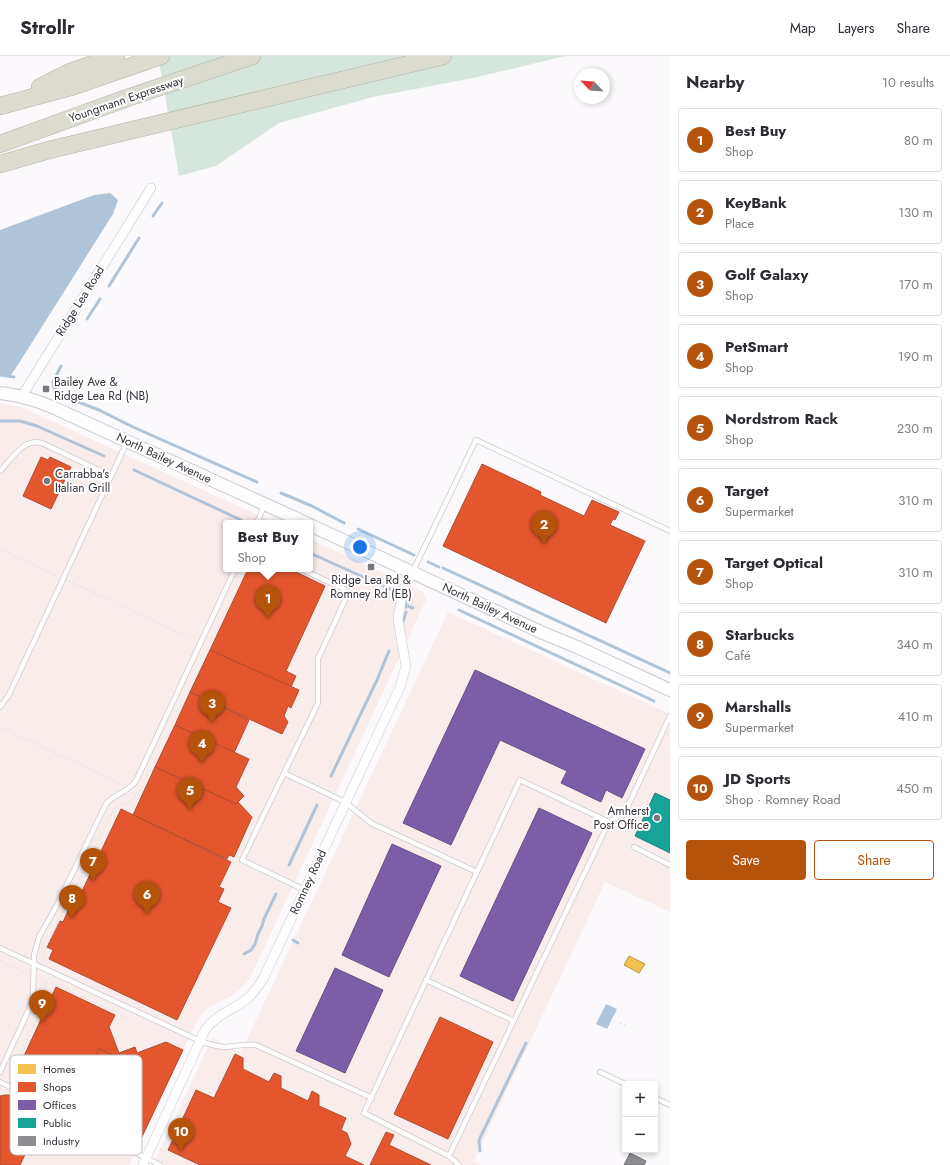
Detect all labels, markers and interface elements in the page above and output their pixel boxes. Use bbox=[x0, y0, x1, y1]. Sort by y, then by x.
text: Strollr bbox=[20, 14, 75, 41]
text: Map bbox=[790, 18, 816, 38]
text: Layers bbox=[838, 18, 874, 38]
text: Share bbox=[896, 18, 930, 38]
north arrow bbox=[574, 68, 610, 104]
text: Nearby bbox=[686, 70, 744, 94]
street label: Youngmann Expressway bbox=[66, 71, 186, 127]
text: 10 results bbox=[882, 73, 934, 92]
text: Best Buy bbox=[725, 120, 786, 142]
text: 1 bbox=[697, 131, 703, 150]
text: 80 m bbox=[904, 131, 933, 150]
text: Shop bbox=[725, 142, 753, 161]
text: KeyBank bbox=[725, 192, 787, 214]
text: 2 bbox=[696, 203, 704, 222]
text: 130 m bbox=[898, 203, 933, 222]
text: Place bbox=[725, 214, 754, 233]
street label: Ridge Lea Road bbox=[51, 262, 109, 340]
text: Golf Galaxy bbox=[725, 264, 808, 286]
text: 3 bbox=[696, 275, 704, 294]
text: 170 m bbox=[898, 275, 933, 294]
text: Shop bbox=[725, 286, 753, 305]
text: PetSmart bbox=[725, 336, 788, 358]
text: 4 bbox=[695, 347, 705, 366]
text: 190 m bbox=[898, 347, 933, 366]
text: Shop bbox=[725, 358, 753, 377]
place label: Bailey Ave & Ridge Lea Rd (NB) bbox=[54, 373, 149, 405]
marker: Bailey Ave & Ridge Lea Rd (NB) bbox=[41, 384, 51, 394]
text: Nordstrom Rack bbox=[725, 408, 838, 430]
text: 5 bbox=[696, 419, 704, 438]
text: 230 m bbox=[897, 419, 933, 438]
street label: North Bailey Avenue bbox=[113, 428, 215, 488]
text: Shop bbox=[725, 430, 753, 449]
place label: Carrabba's Italian Grill bbox=[55, 465, 110, 497]
marker: Carrabba's Italian Grill bbox=[42, 476, 52, 486]
text: Target bbox=[725, 480, 768, 502]
text: 6 bbox=[696, 491, 704, 510]
text: 310 m bbox=[898, 491, 933, 510]
text: Supermarket bbox=[725, 502, 794, 521]
pin: 2 bbox=[531, 511, 557, 544]
popup bbox=[223, 520, 313, 572]
text: Best Buy bbox=[237, 526, 299, 548]
your location bbox=[350, 537, 370, 557]
text: Shop bbox=[237, 548, 266, 567]
text: Target Optical bbox=[725, 552, 823, 574]
marker: Ridge Lea Rd & Romney Rd (EB) bbox=[366, 562, 376, 572]
text: 7 bbox=[696, 563, 704, 582]
text: 310 m bbox=[898, 563, 933, 582]
place label: Ridge Lea Rd & Romney Rd (EB) bbox=[330, 571, 412, 603]
text: Shop bbox=[725, 574, 753, 593]
street label: North Bailey Avenue bbox=[439, 578, 541, 638]
pin: 1 bbox=[255, 585, 281, 618]
text: Starbucks bbox=[725, 624, 794, 646]
text: 8 bbox=[696, 635, 704, 654]
text: 340 m bbox=[896, 635, 933, 654]
text: Café bbox=[725, 646, 751, 665]
pin: 3 bbox=[199, 690, 225, 723]
text: Marshalls bbox=[725, 696, 791, 718]
text: 9 bbox=[696, 707, 704, 726]
text: 410 m bbox=[898, 707, 933, 726]
text: Supermarket bbox=[725, 718, 794, 737]
pin: 4 bbox=[189, 730, 215, 763]
text: JD Sports bbox=[725, 768, 791, 790]
pin: 5 bbox=[177, 777, 203, 810]
text: 10 bbox=[692, 779, 708, 798]
text: 450 m bbox=[896, 779, 933, 798]
text: Shop · Romney Road bbox=[725, 790, 841, 809]
place label: Amherst Post Office bbox=[594, 802, 649, 834]
marker: Amherst Post Office bbox=[652, 813, 662, 823]
button: Save bbox=[686, 840, 806, 880]
button: Share bbox=[814, 840, 934, 880]
street label: Romney Road bbox=[285, 847, 331, 917]
pin: 7 bbox=[80, 848, 106, 881]
pin: 6 bbox=[134, 881, 160, 914]
pin: 8 bbox=[59, 885, 85, 918]
pin: 9 bbox=[29, 990, 55, 1023]
legend bbox=[10, 1055, 142, 1155]
text: Homes bbox=[43, 1061, 76, 1077]
text: Shops bbox=[43, 1079, 72, 1095]
map controls bbox=[622, 1081, 658, 1153]
button: + bbox=[622, 1081, 658, 1117]
text: Offices bbox=[43, 1097, 77, 1113]
text: Public bbox=[43, 1115, 72, 1131]
button: − bbox=[622, 1117, 658, 1153]
pin: 10 bbox=[168, 1118, 194, 1151]
text: Industry bbox=[43, 1133, 80, 1149]

